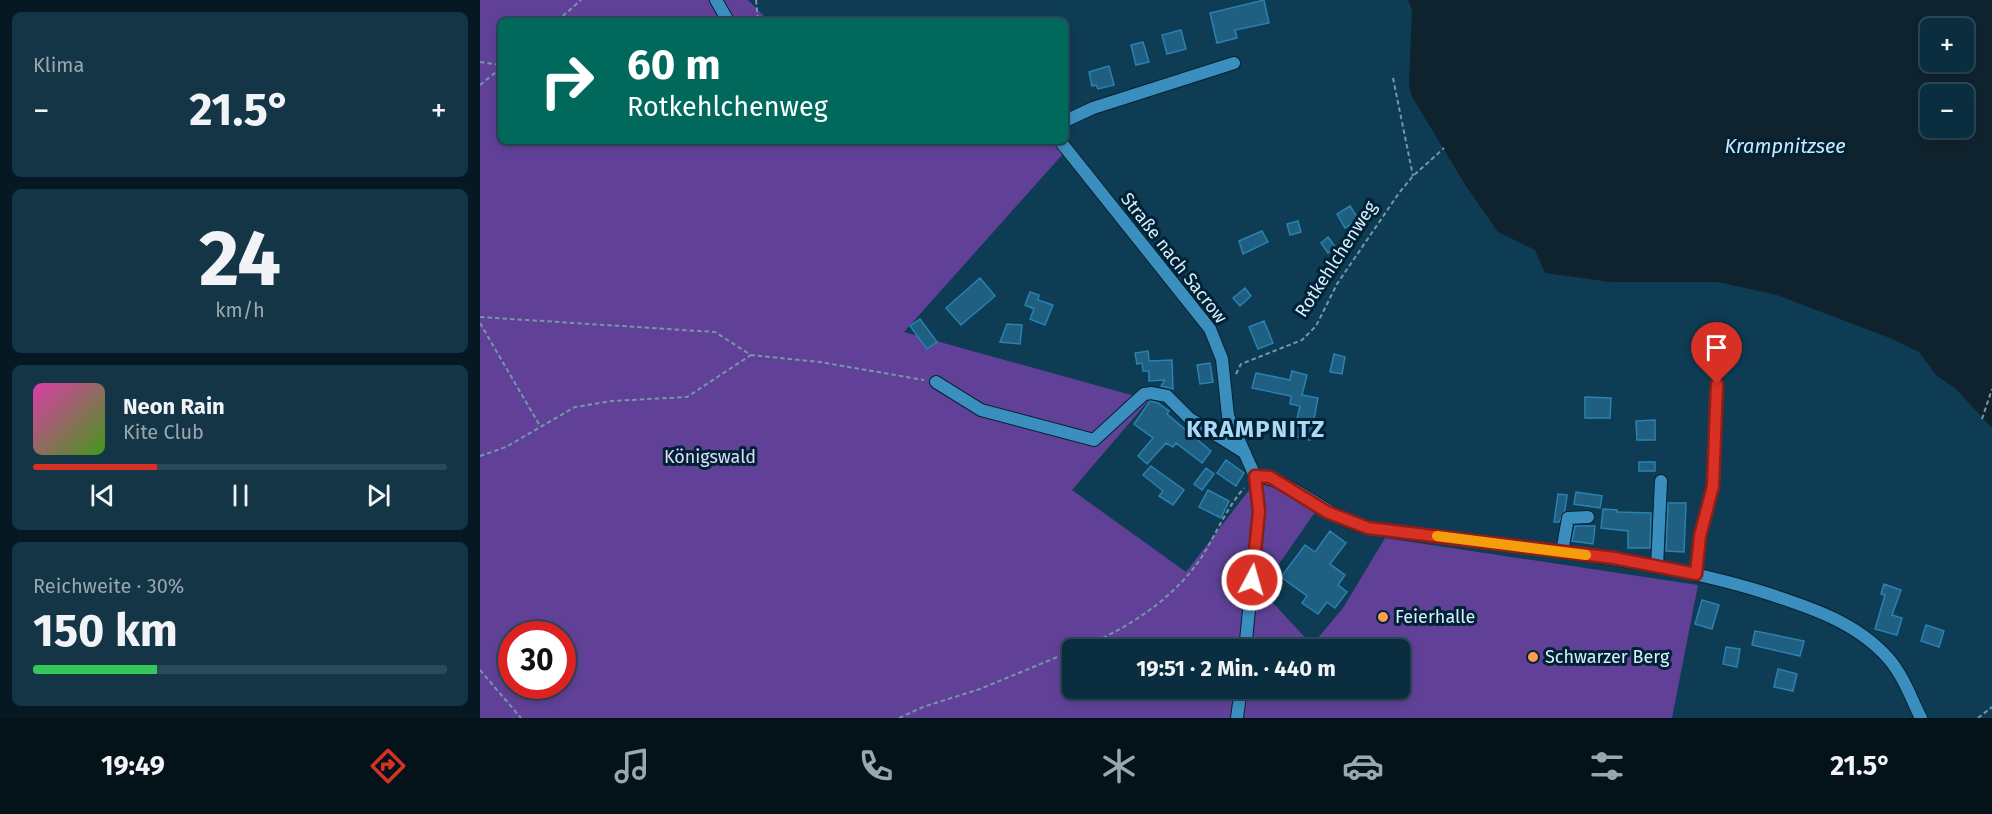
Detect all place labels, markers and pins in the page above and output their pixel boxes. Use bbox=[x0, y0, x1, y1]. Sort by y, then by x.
pin bbox=[1691, 322, 1742, 384]
place label: Feierhalle bbox=[1395, 606, 1475, 628]
marker: Feierhalle bbox=[1376, 610, 1390, 624]
place label: Schwarzer Berg bbox=[1545, 646, 1670, 668]
marker: Schwarzer Berg bbox=[1526, 650, 1540, 664]

